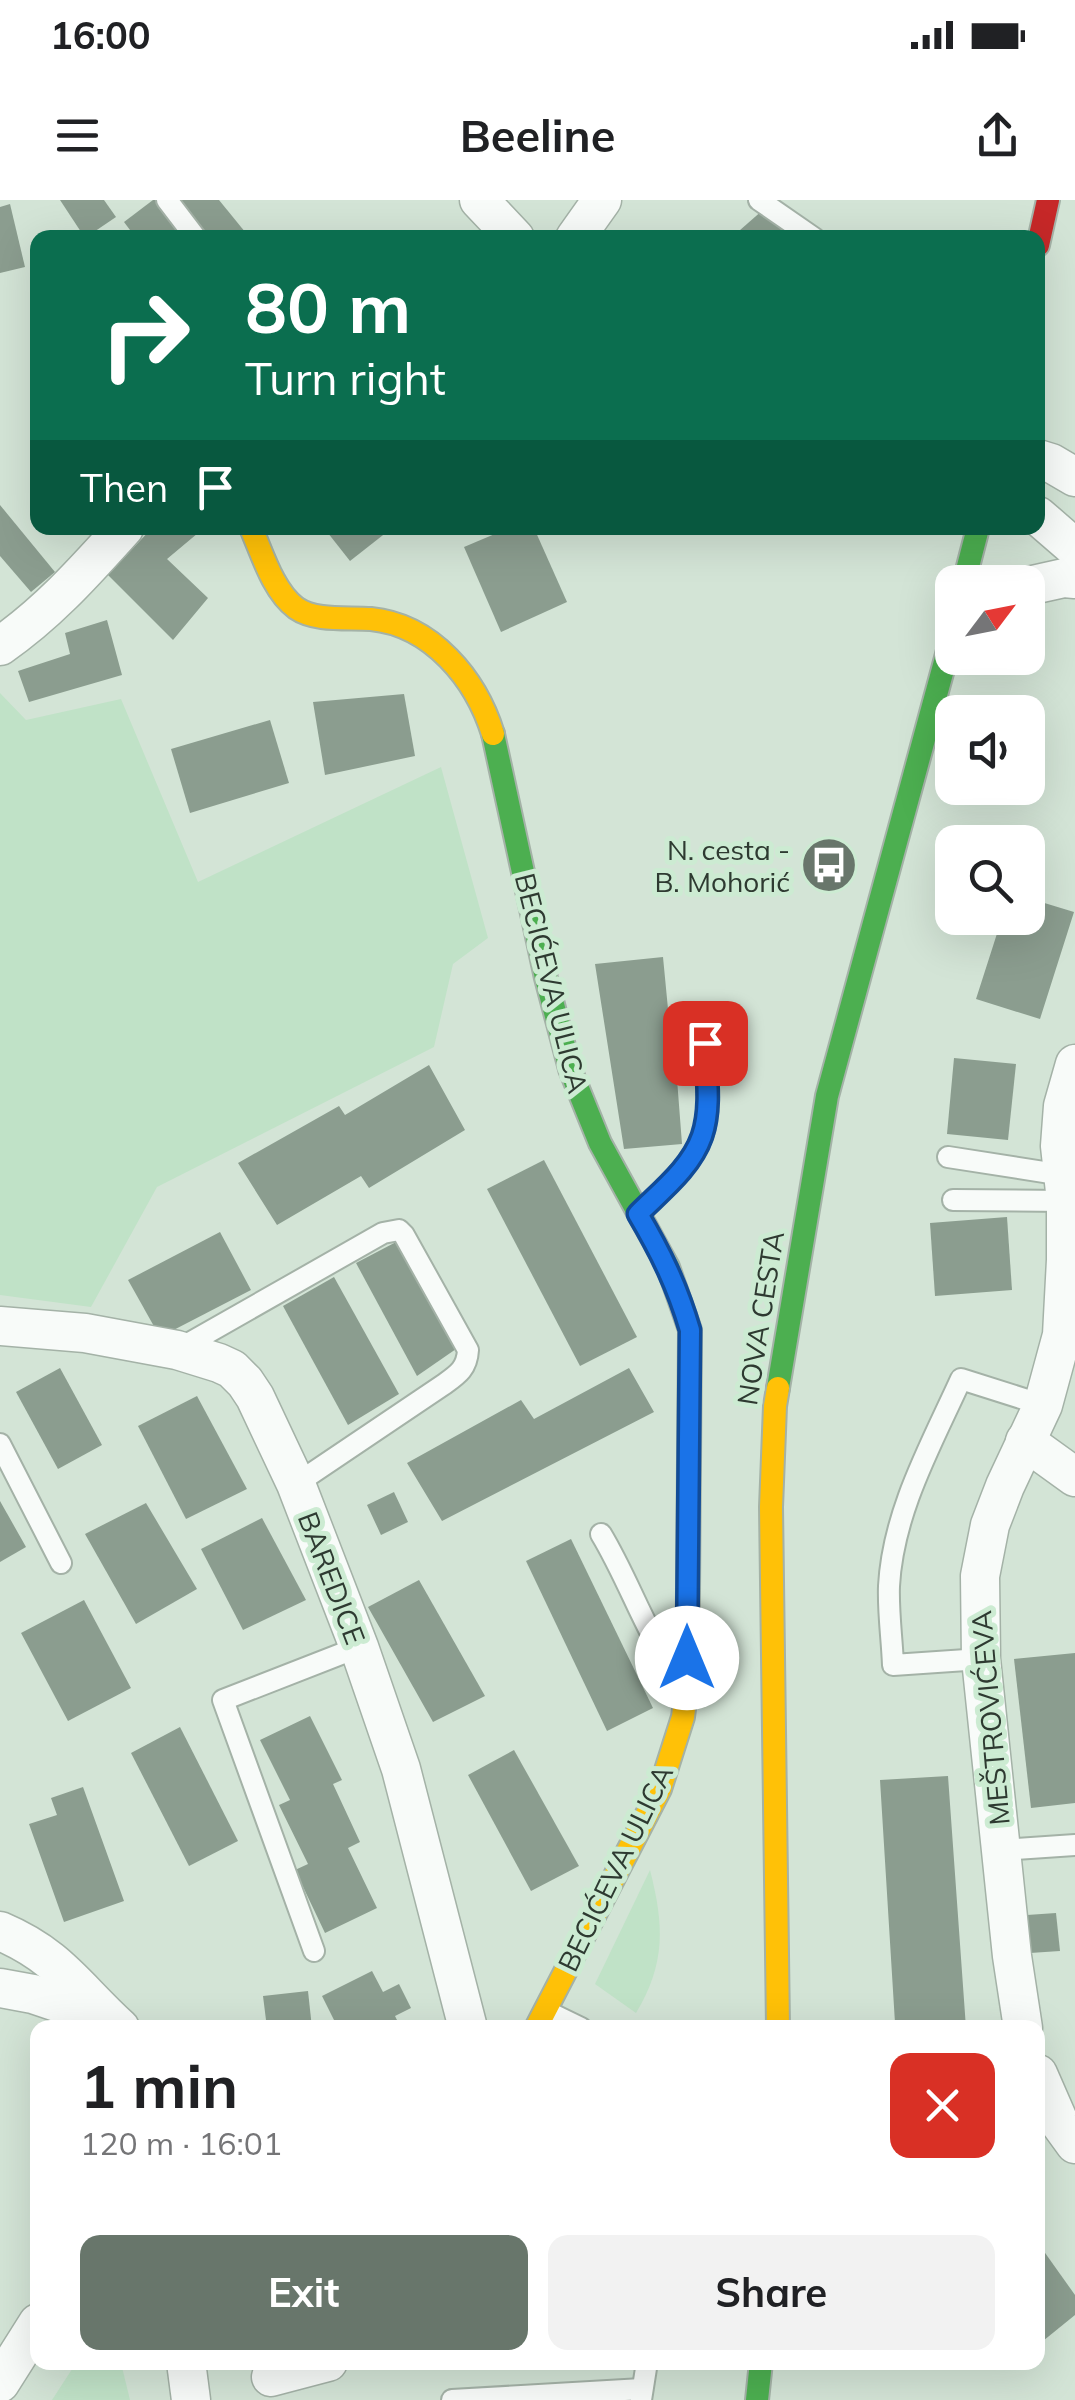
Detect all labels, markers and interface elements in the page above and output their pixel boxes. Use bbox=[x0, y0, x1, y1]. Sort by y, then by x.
text: 16:00 bbox=[50, 11, 151, 59]
text: Beeline bbox=[460, 107, 615, 163]
icon: menu bbox=[50, 108, 105, 163]
icon: share bbox=[970, 108, 1025, 163]
text: 80 m bbox=[245, 263, 411, 351]
icon: right bbox=[80, 270, 210, 400]
text: Turn right bbox=[245, 350, 446, 406]
icon: arrive bbox=[188, 460, 243, 515]
text: Then bbox=[80, 464, 168, 512]
north arrow bbox=[935, 565, 1045, 675]
map controls bbox=[935, 565, 1045, 935]
button: sound bbox=[935, 695, 1045, 805]
button: search bbox=[935, 825, 1045, 935]
place label: N. cesta - B. Mohorić bbox=[654, 832, 790, 899]
bus stop icon: N. cesta - B. Mohorić bbox=[799, 835, 859, 895]
street label: BECIĆEVA ULICA bbox=[508, 869, 596, 1097]
pin bbox=[663, 1001, 748, 1086]
icon: arrive bbox=[678, 1016, 733, 1071]
street label: NOVA CESTA bbox=[729, 1228, 791, 1407]
street label: BAREDICE bbox=[291, 1507, 373, 1649]
position arrow bbox=[635, 1606, 739, 1710]
street label: MEŠTROVIĆEVA bbox=[963, 1609, 1017, 1827]
street label: BECIĆEVA ULICA bbox=[550, 1759, 680, 1977]
text: 1 min bbox=[80, 2048, 238, 2123]
button: close bbox=[890, 2053, 995, 2158]
text: 120 m · 16:01 bbox=[80, 2123, 282, 2163]
button: Exit bbox=[80, 2235, 528, 2350]
button: Share bbox=[548, 2235, 995, 2350]

